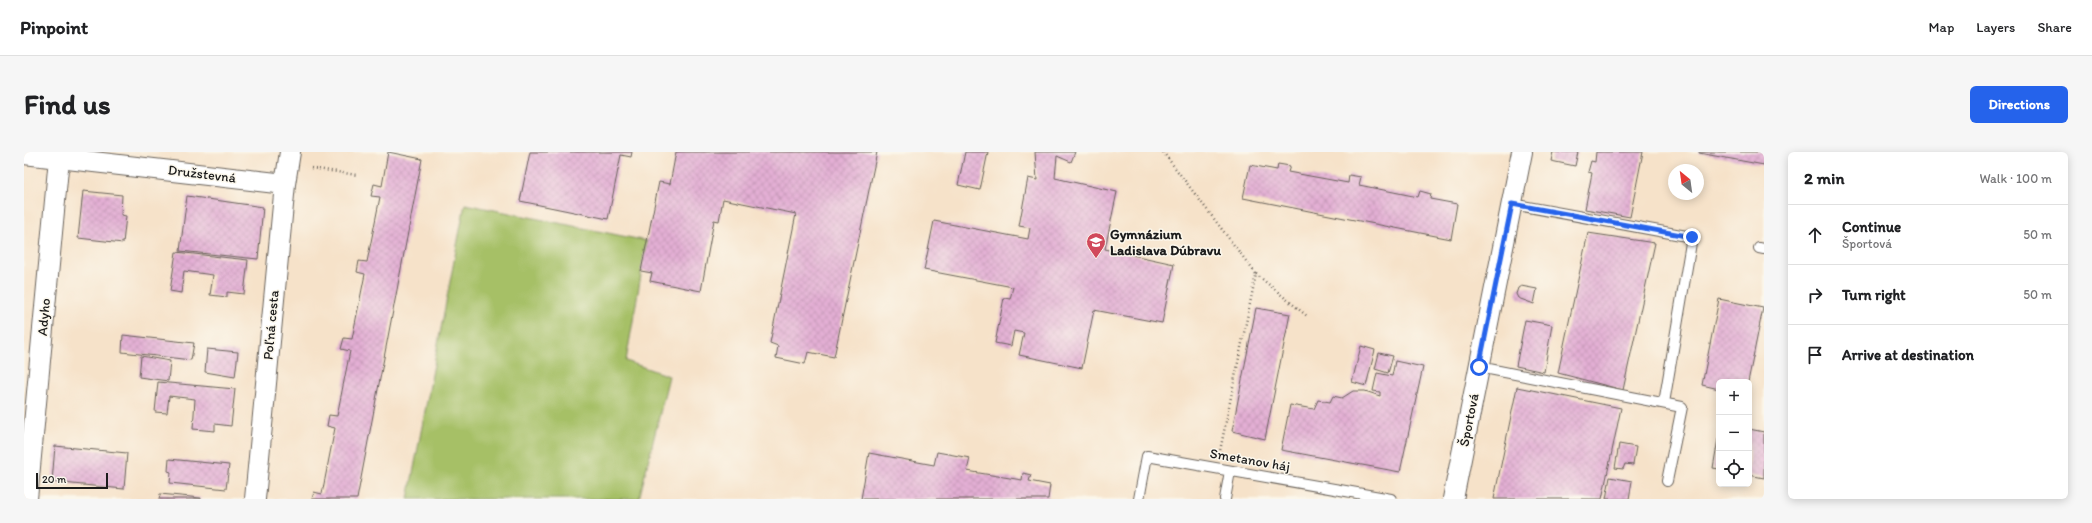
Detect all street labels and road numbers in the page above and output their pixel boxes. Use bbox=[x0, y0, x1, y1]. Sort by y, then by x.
street label: Družstevná bbox=[167, 161, 238, 187]
street label: Poľná cesta bbox=[259, 289, 283, 361]
street label: Adyho bbox=[34, 297, 54, 337]
street label: Športová bbox=[1456, 391, 1483, 448]
street label: Smetanov háj bbox=[1209, 445, 1291, 475]

